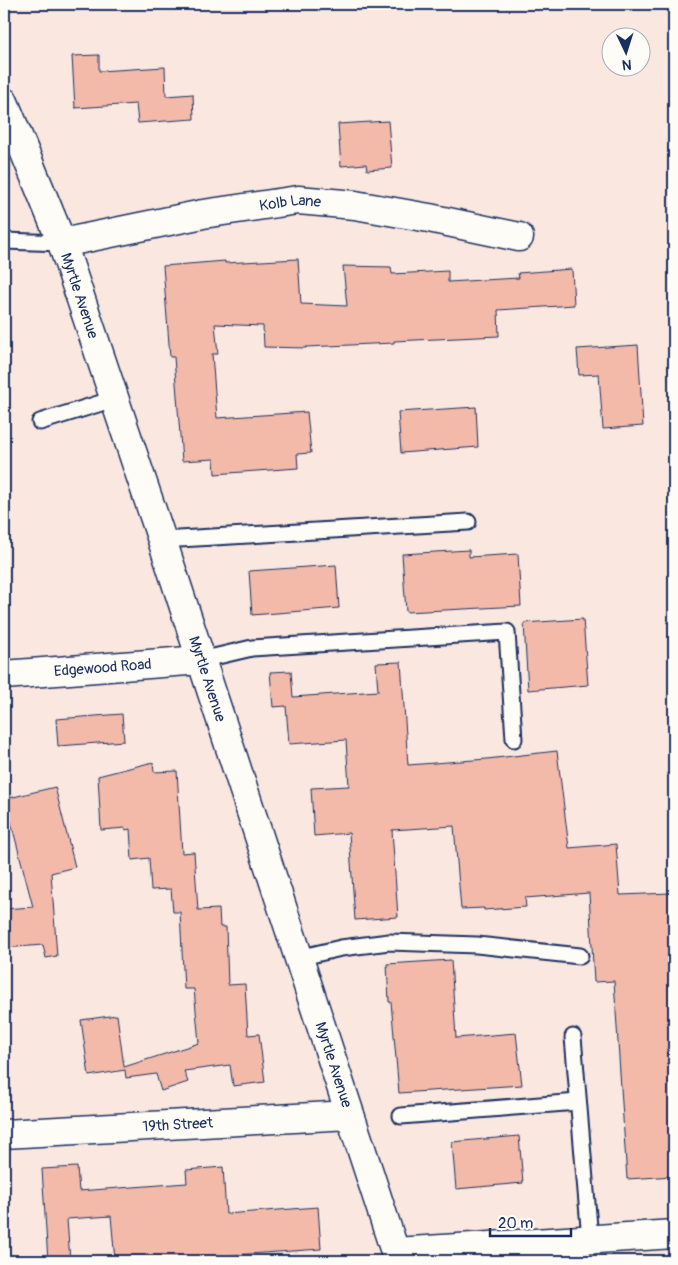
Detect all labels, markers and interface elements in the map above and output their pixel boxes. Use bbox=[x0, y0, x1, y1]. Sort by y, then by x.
north arrow bbox=[600, 28, 650, 78]
text: N bbox=[622, 56, 632, 73]
street label: Kolb Lane bbox=[258, 191, 322, 216]
street label: Myrtle Avenue bbox=[56, 251, 103, 342]
street label: Myrtle Avenue bbox=[184, 634, 230, 725]
street label: Edgewood Road bbox=[53, 655, 152, 681]
street label: Myrtle Avenue bbox=[310, 1020, 356, 1111]
street label: 19th Street bbox=[142, 1113, 215, 1136]
scale bar bbox=[490, 1205, 572, 1237]
text: 20 m bbox=[498, 1214, 533, 1233]

